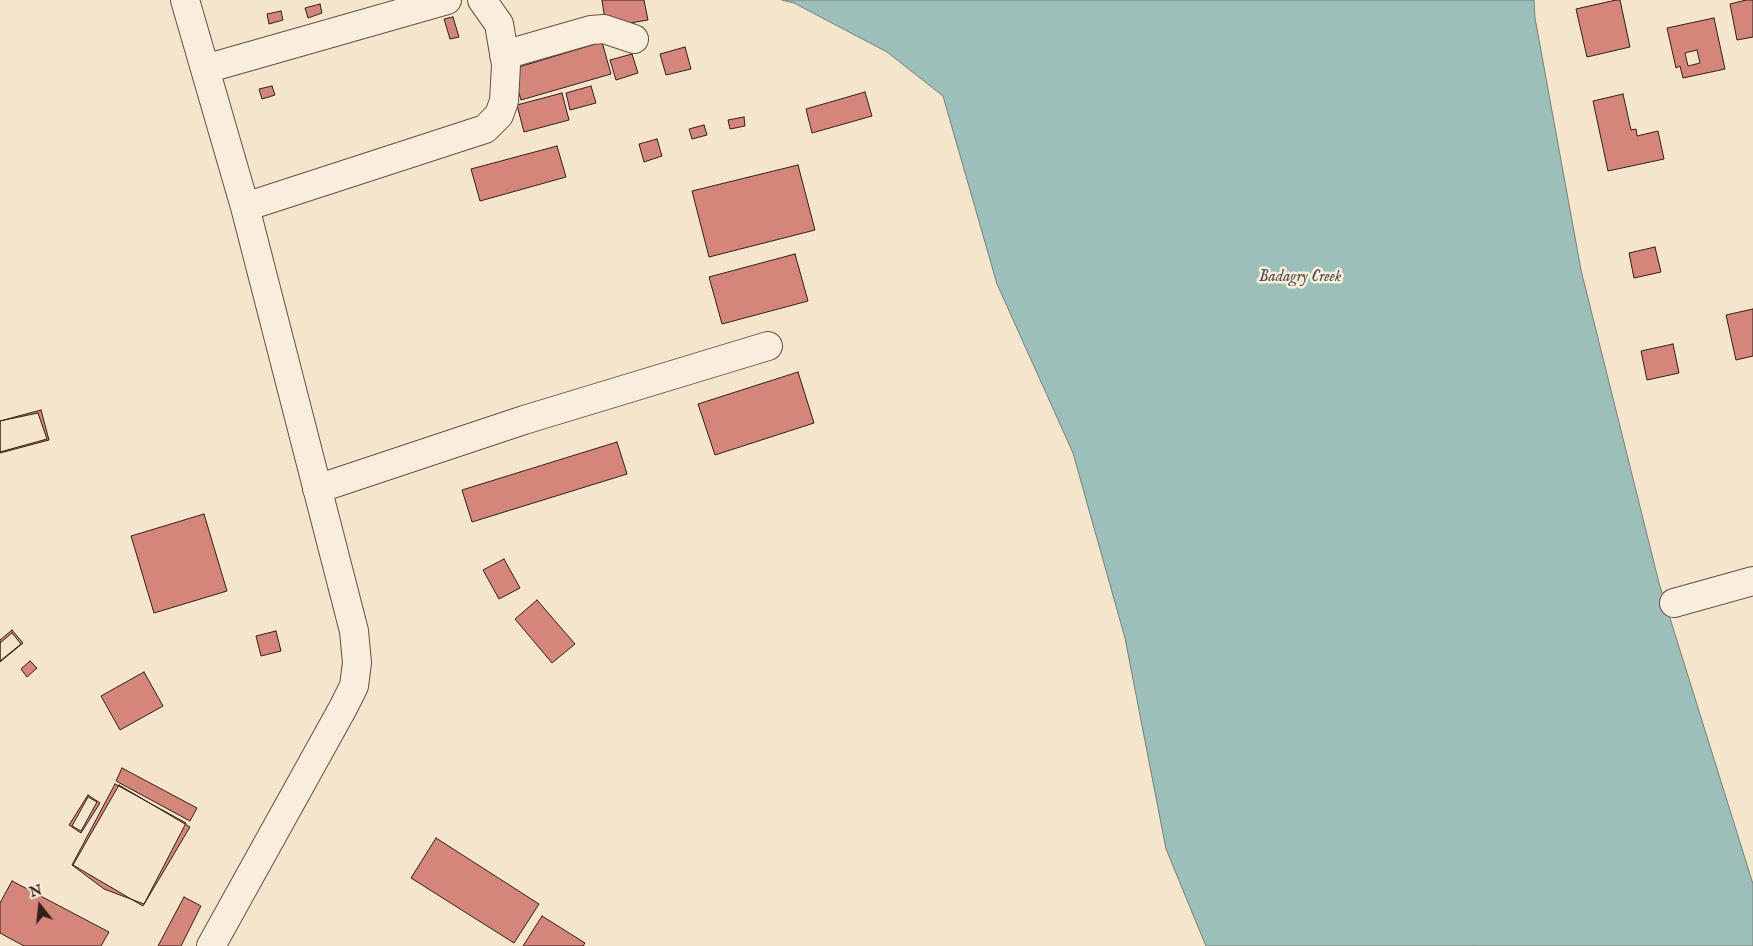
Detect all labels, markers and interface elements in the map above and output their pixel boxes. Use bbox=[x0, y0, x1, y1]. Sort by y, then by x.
water label: Badagry Creek bbox=[1259, 268, 1341, 288]
north arrow bbox=[15, 881, 65, 931]
text: N bbox=[28, 881, 44, 902]

